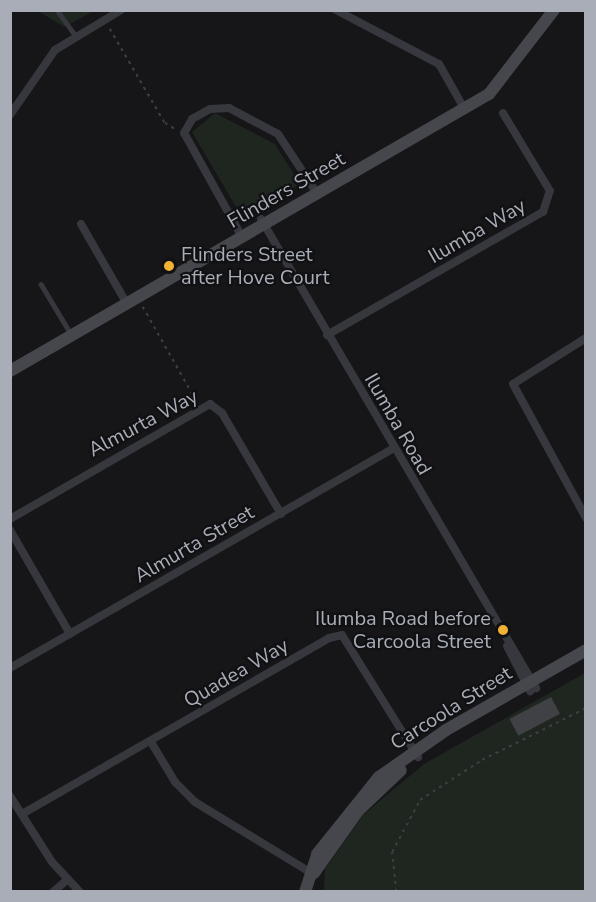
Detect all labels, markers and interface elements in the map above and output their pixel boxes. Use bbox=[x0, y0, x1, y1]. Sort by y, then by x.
street label: Flinders Street bbox=[223, 147, 349, 233]
street label: Ilumba Way bbox=[424, 193, 530, 269]
place label: Flinders Street after Hove Court bbox=[181, 243, 330, 290]
marker: Flinders Street after Hove Court bbox=[162, 259, 176, 273]
street label: Ilumba Road bbox=[359, 369, 437, 479]
street label: Almurta Way bbox=[84, 384, 202, 462]
street label: Almurta Street bbox=[130, 500, 258, 588]
place label: Ilumba Road before Carcoola Street bbox=[315, 606, 491, 653]
marker: Ilumba Road before Carcoola Street bbox=[496, 623, 510, 637]
street label: Quadea Way bbox=[179, 633, 293, 713]
street label: Carcoola Street bbox=[386, 661, 516, 755]

